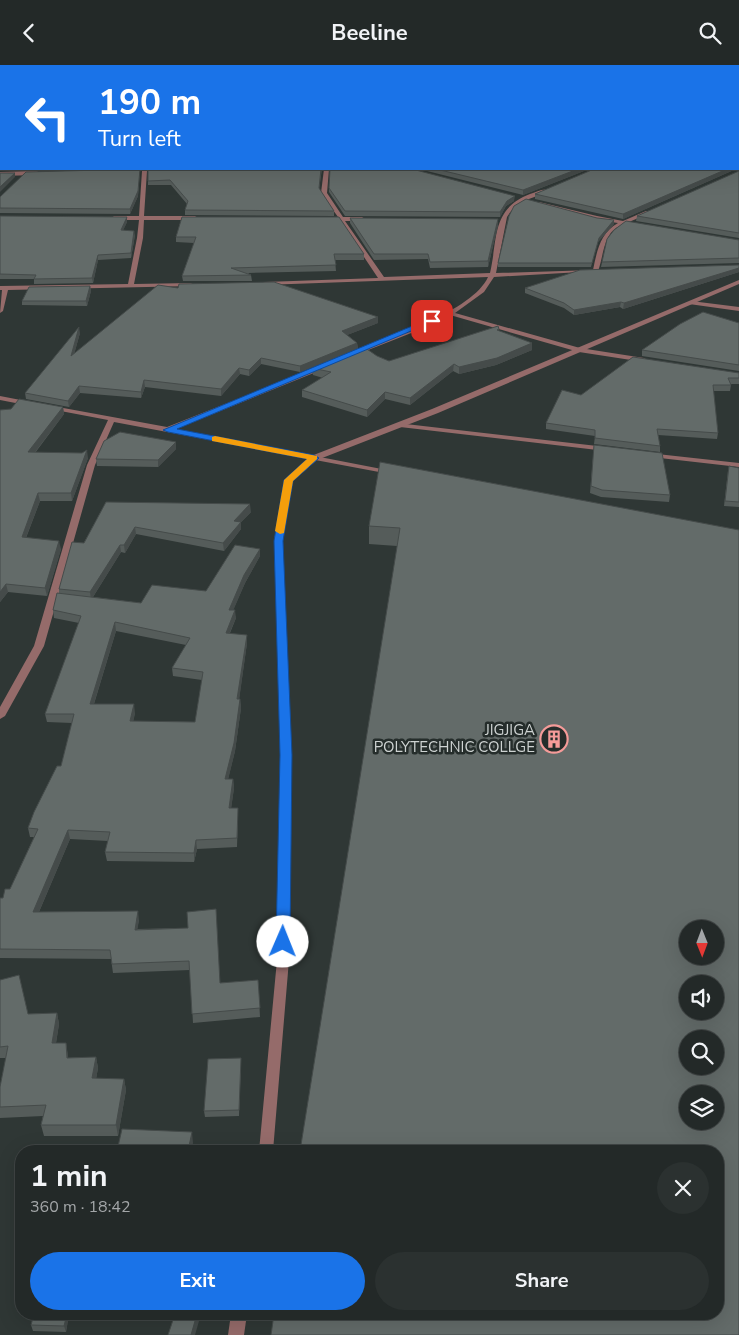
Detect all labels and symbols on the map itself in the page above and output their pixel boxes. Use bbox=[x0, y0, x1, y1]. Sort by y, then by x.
pin bbox=[411, 300, 453, 342]
place label: JIGJIGA POLYTECHNIC COLLGE bbox=[374, 720, 535, 757]
building icon: JIGJIGA POLYTECHNIC COLLGE bbox=[539, 724, 569, 754]
position arrow bbox=[256, 915, 308, 967]
north arrow bbox=[679, 920, 724, 965]

